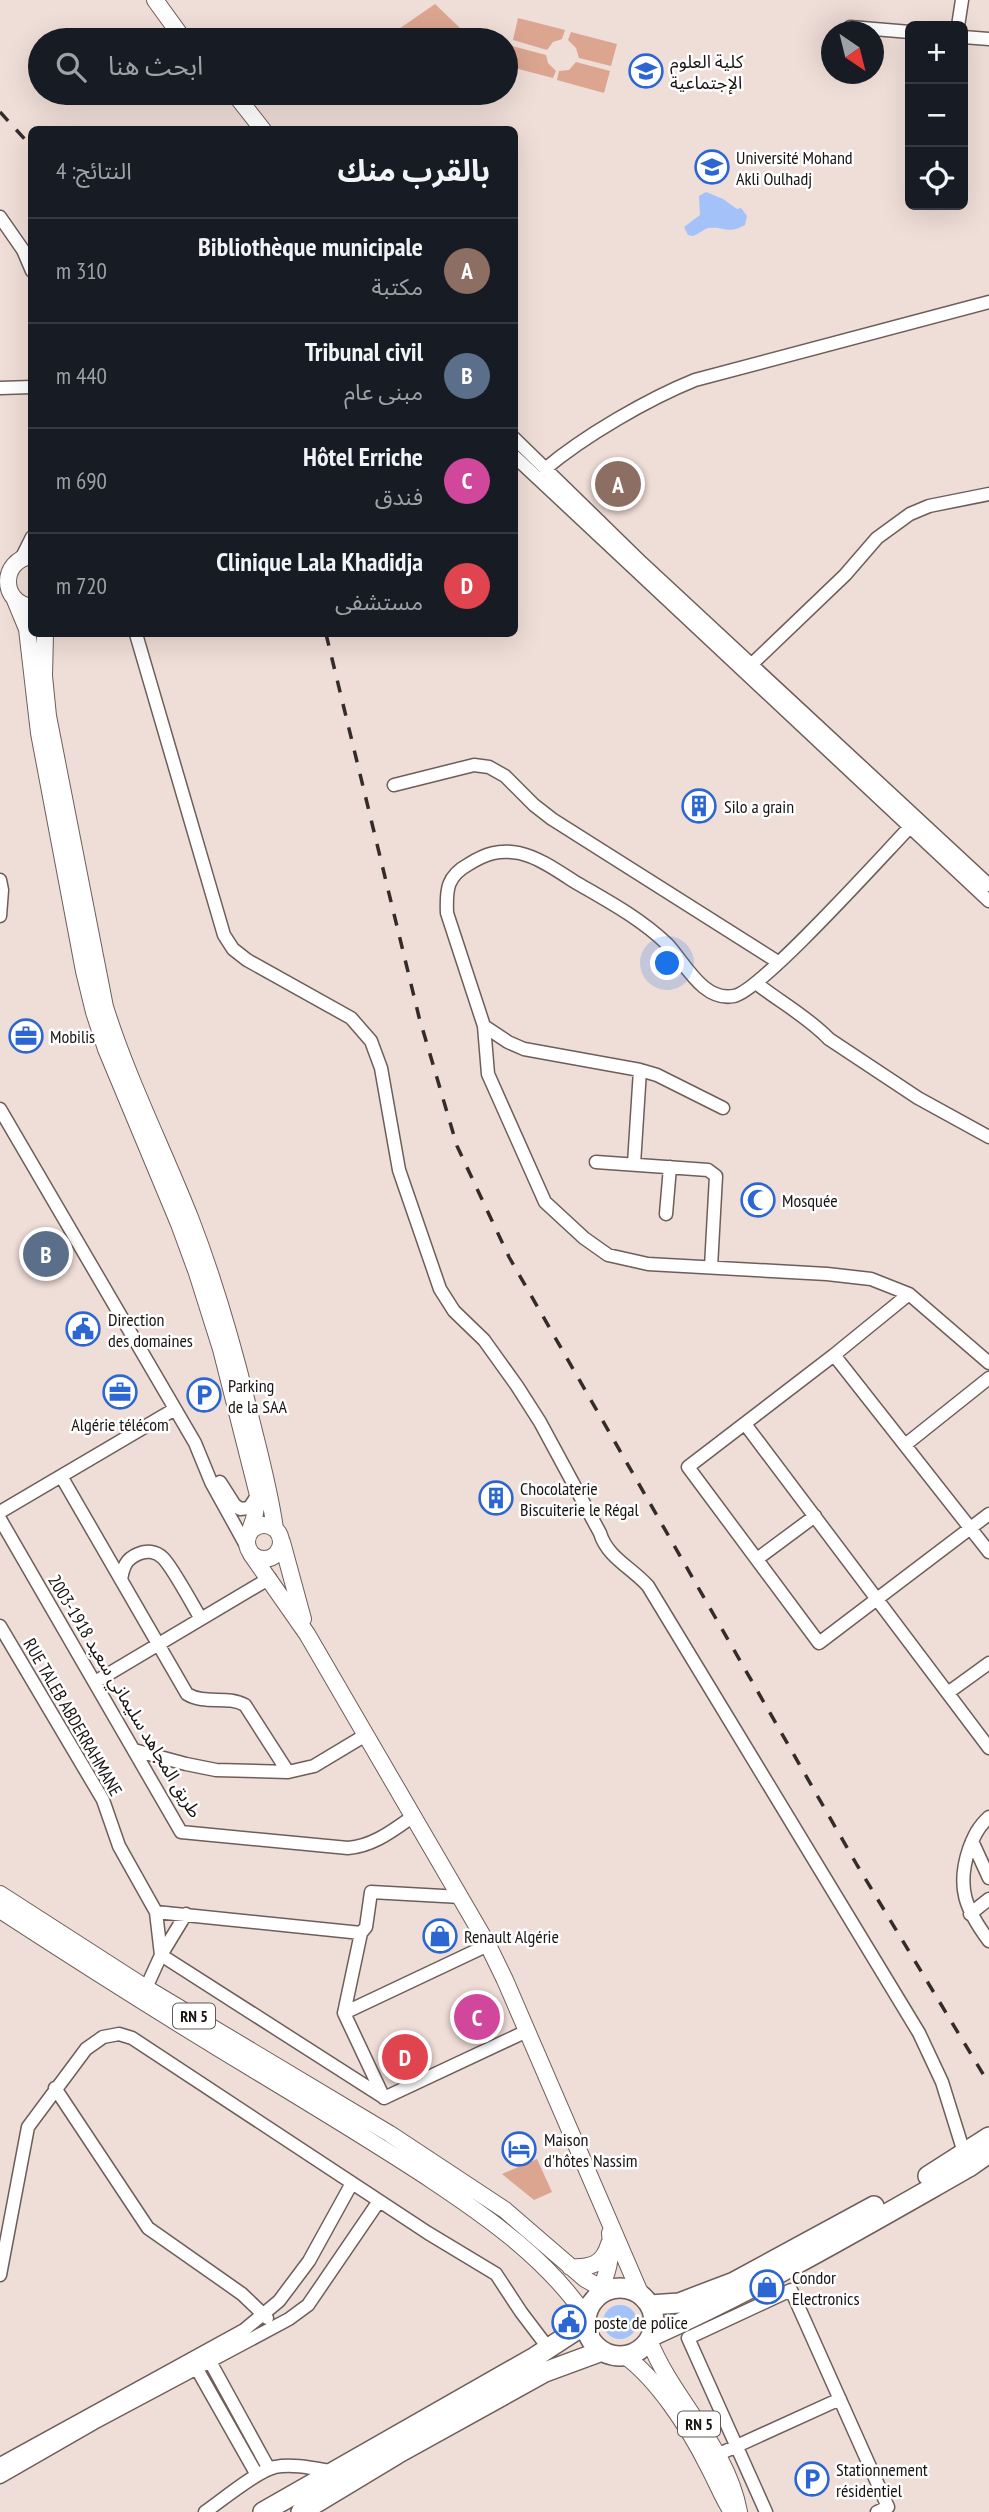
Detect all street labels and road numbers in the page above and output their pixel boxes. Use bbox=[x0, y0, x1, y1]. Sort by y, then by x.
street label: طريق المجاهد سليماني سعيد 1918-2003 bbox=[41, 1570, 207, 1823]
street label: RUE TALEB ABDERRAHMANE bbox=[18, 1634, 128, 1800]
road number: RN 5 bbox=[173, 2004, 215, 2028]
road number: RN 5 bbox=[678, 2412, 720, 2436]

